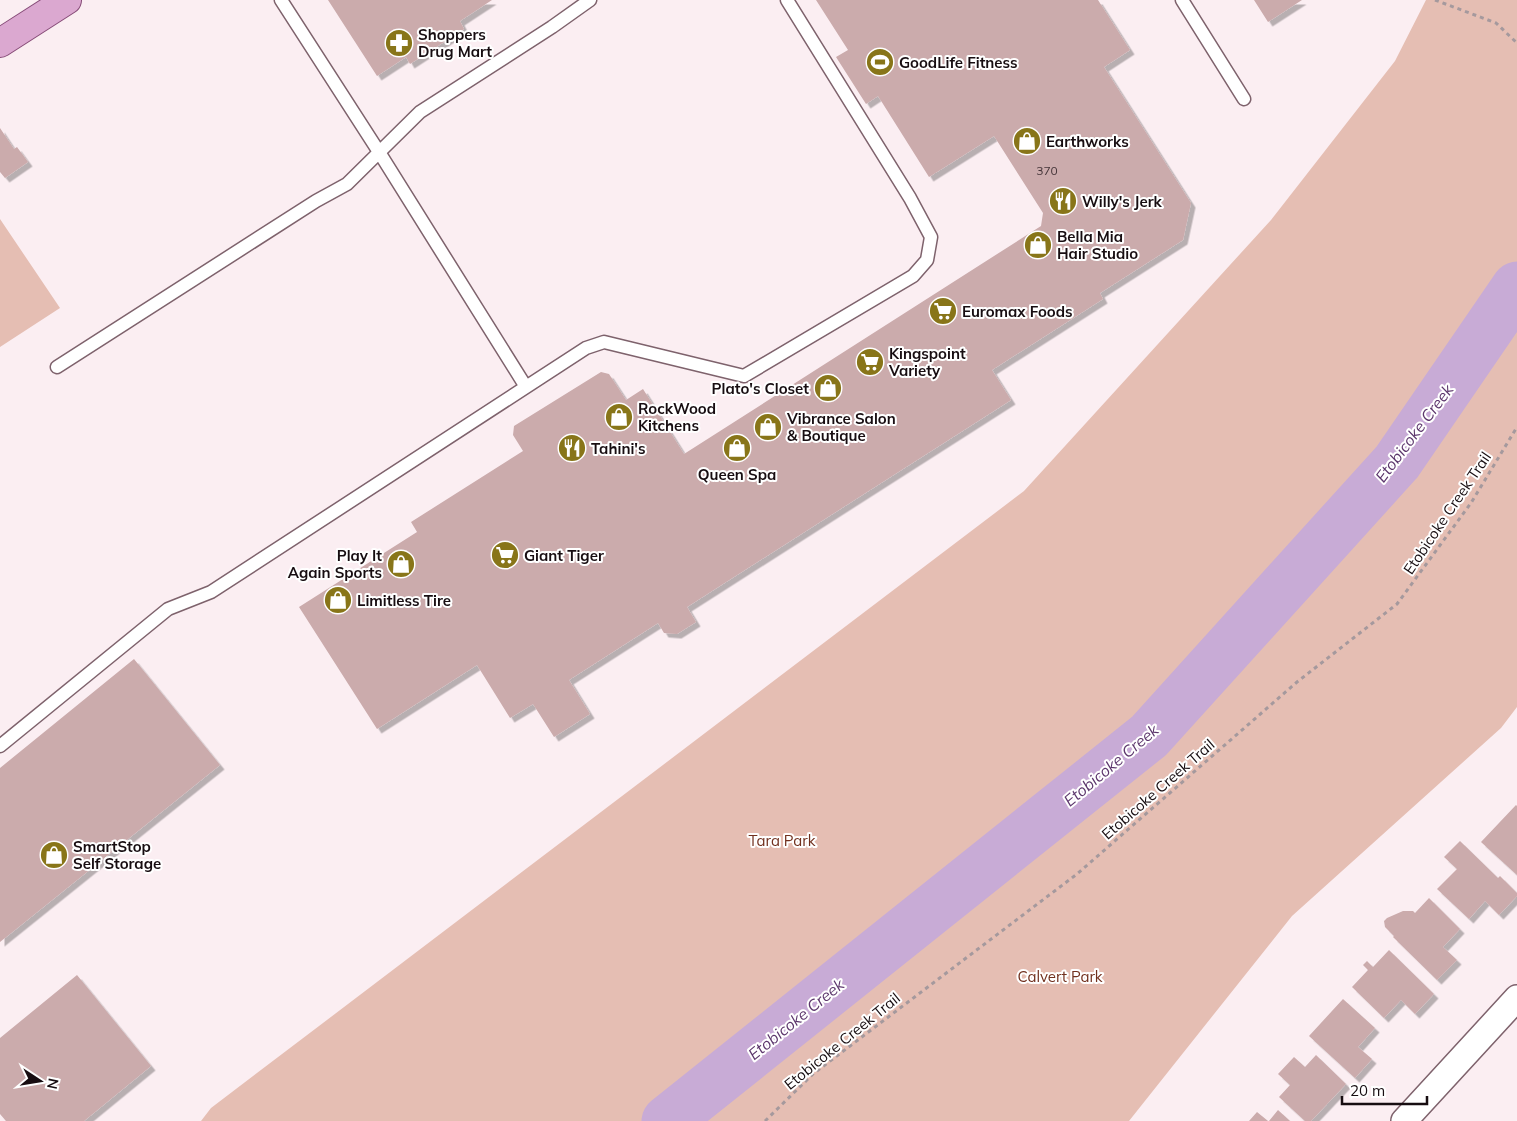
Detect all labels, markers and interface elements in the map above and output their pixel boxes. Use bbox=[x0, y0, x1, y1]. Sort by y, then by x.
place label: Shoppers Drug Mart bbox=[418, 25, 492, 61]
pharmacy icon: Shoppers Drug Mart bbox=[384, 28, 414, 58]
sports icon: GoodLife Fitness bbox=[865, 47, 895, 77]
place label: GoodLife Fitness bbox=[899, 53, 1018, 72]
shop icon: Earthworks bbox=[1012, 126, 1042, 156]
place label: Earthworks bbox=[1046, 132, 1129, 151]
house number: 370 bbox=[1036, 163, 1058, 178]
restaurant icon: Willy's Jerk bbox=[1048, 186, 1078, 216]
place label: Willy's Jerk bbox=[1082, 192, 1163, 211]
place label: Bella Mia Hair Studio bbox=[1057, 227, 1138, 263]
shop icon: Bella Mia Hair Studio bbox=[1023, 230, 1053, 260]
supermarket icon: Euromax Foods bbox=[928, 296, 958, 326]
place label: Euromax Foods bbox=[962, 302, 1073, 321]
place label: Kingspoint Variety bbox=[888, 344, 966, 380]
supermarket icon: Kingspoint Variety bbox=[855, 347, 885, 377]
shop icon: Plato's Closet bbox=[813, 373, 843, 403]
place label: Plato's Closet bbox=[712, 379, 809, 398]
water label: Etobicoke Creek bbox=[1371, 379, 1458, 486]
place label: RockWood Kitchens bbox=[638, 399, 716, 435]
shop icon: RockWood Kitchens bbox=[604, 402, 634, 432]
place label: Vibrance Salon & Boutique bbox=[786, 409, 896, 445]
shop icon: Vibrance Salon & Boutique bbox=[753, 412, 783, 442]
restaurant icon: Tahini's bbox=[557, 433, 587, 463]
shop icon: Queen Spa bbox=[722, 433, 752, 463]
place label: Tahini's bbox=[591, 439, 646, 458]
street label: Etobicoke Creek Trail bbox=[1399, 448, 1495, 578]
place label: Queen Spa bbox=[698, 465, 776, 484]
supermarket icon: Giant Tiger bbox=[490, 540, 520, 570]
place label: Play It Again Sports bbox=[288, 546, 382, 582]
place label: Giant Tiger bbox=[524, 546, 604, 565]
shop icon: Play It Again Sports bbox=[386, 549, 416, 579]
shop icon: Limitless Tire bbox=[323, 585, 353, 615]
place label: Limitless Tire bbox=[357, 591, 451, 610]
water label: Etobicoke Creek bbox=[1060, 719, 1163, 810]
street label: Etobicoke Creek Trail bbox=[1098, 735, 1218, 843]
park label: Tara Park bbox=[749, 831, 816, 850]
place label: SmartStop Self Storage bbox=[73, 837, 161, 873]
shop icon: SmartStop Self Storage bbox=[39, 840, 69, 870]
park label: Calvert Park bbox=[1017, 967, 1103, 986]
water label: Etobicoke Creek bbox=[744, 974, 849, 1064]
street label: Etobicoke Creek Trail bbox=[780, 988, 904, 1094]
north arrow bbox=[15, 1056, 65, 1106]
scale bar bbox=[1342, 1074, 1427, 1106]
text: N bbox=[43, 1077, 63, 1091]
text: 20 m bbox=[1350, 1081, 1385, 1100]

